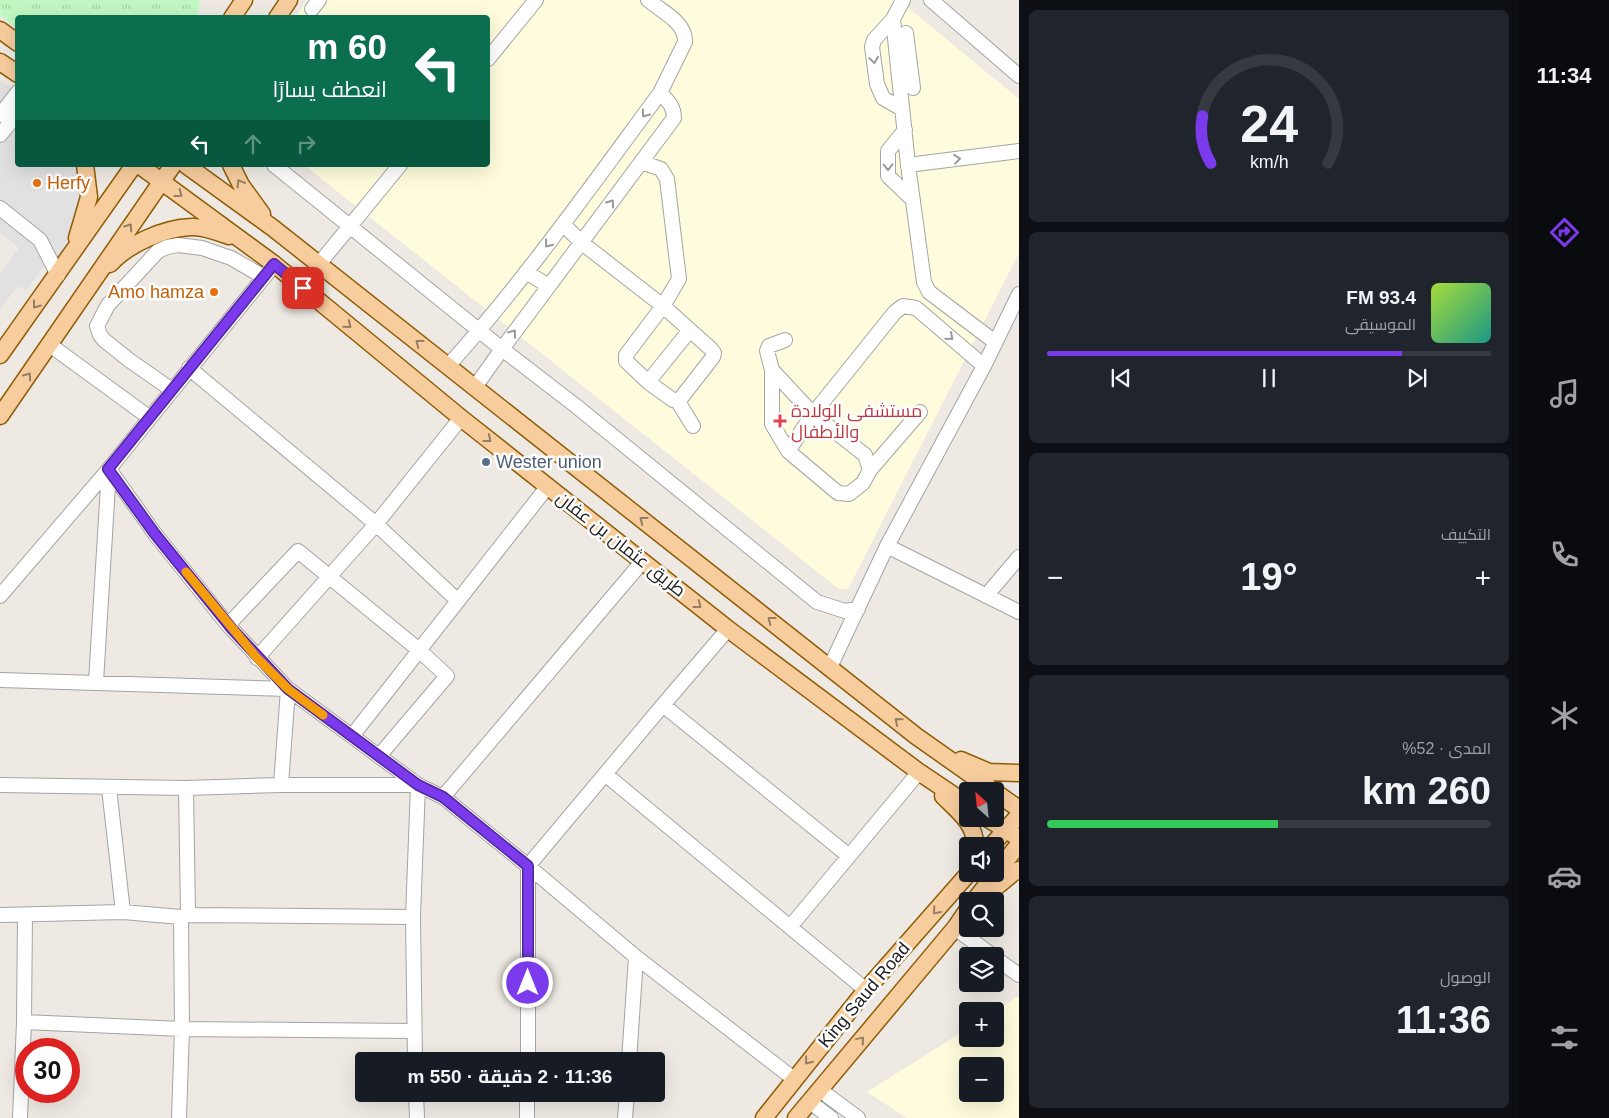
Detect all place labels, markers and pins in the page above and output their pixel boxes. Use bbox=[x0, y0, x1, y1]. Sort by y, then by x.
place label: Herfy bbox=[47, 173, 90, 193]
marker: Herfy bbox=[31, 177, 43, 189]
pin bbox=[282, 267, 324, 309]
place label: Amo hamza bbox=[108, 282, 205, 302]
marker: Amo hamza bbox=[208, 286, 220, 298]
place label: مستشفى الولادة والأطفال bbox=[791, 401, 922, 443]
marker: مستشفى الولادة والأطفال bbox=[773, 414, 787, 428]
place label: Wester union bbox=[496, 452, 602, 472]
marker: Wester union bbox=[480, 456, 492, 468]

